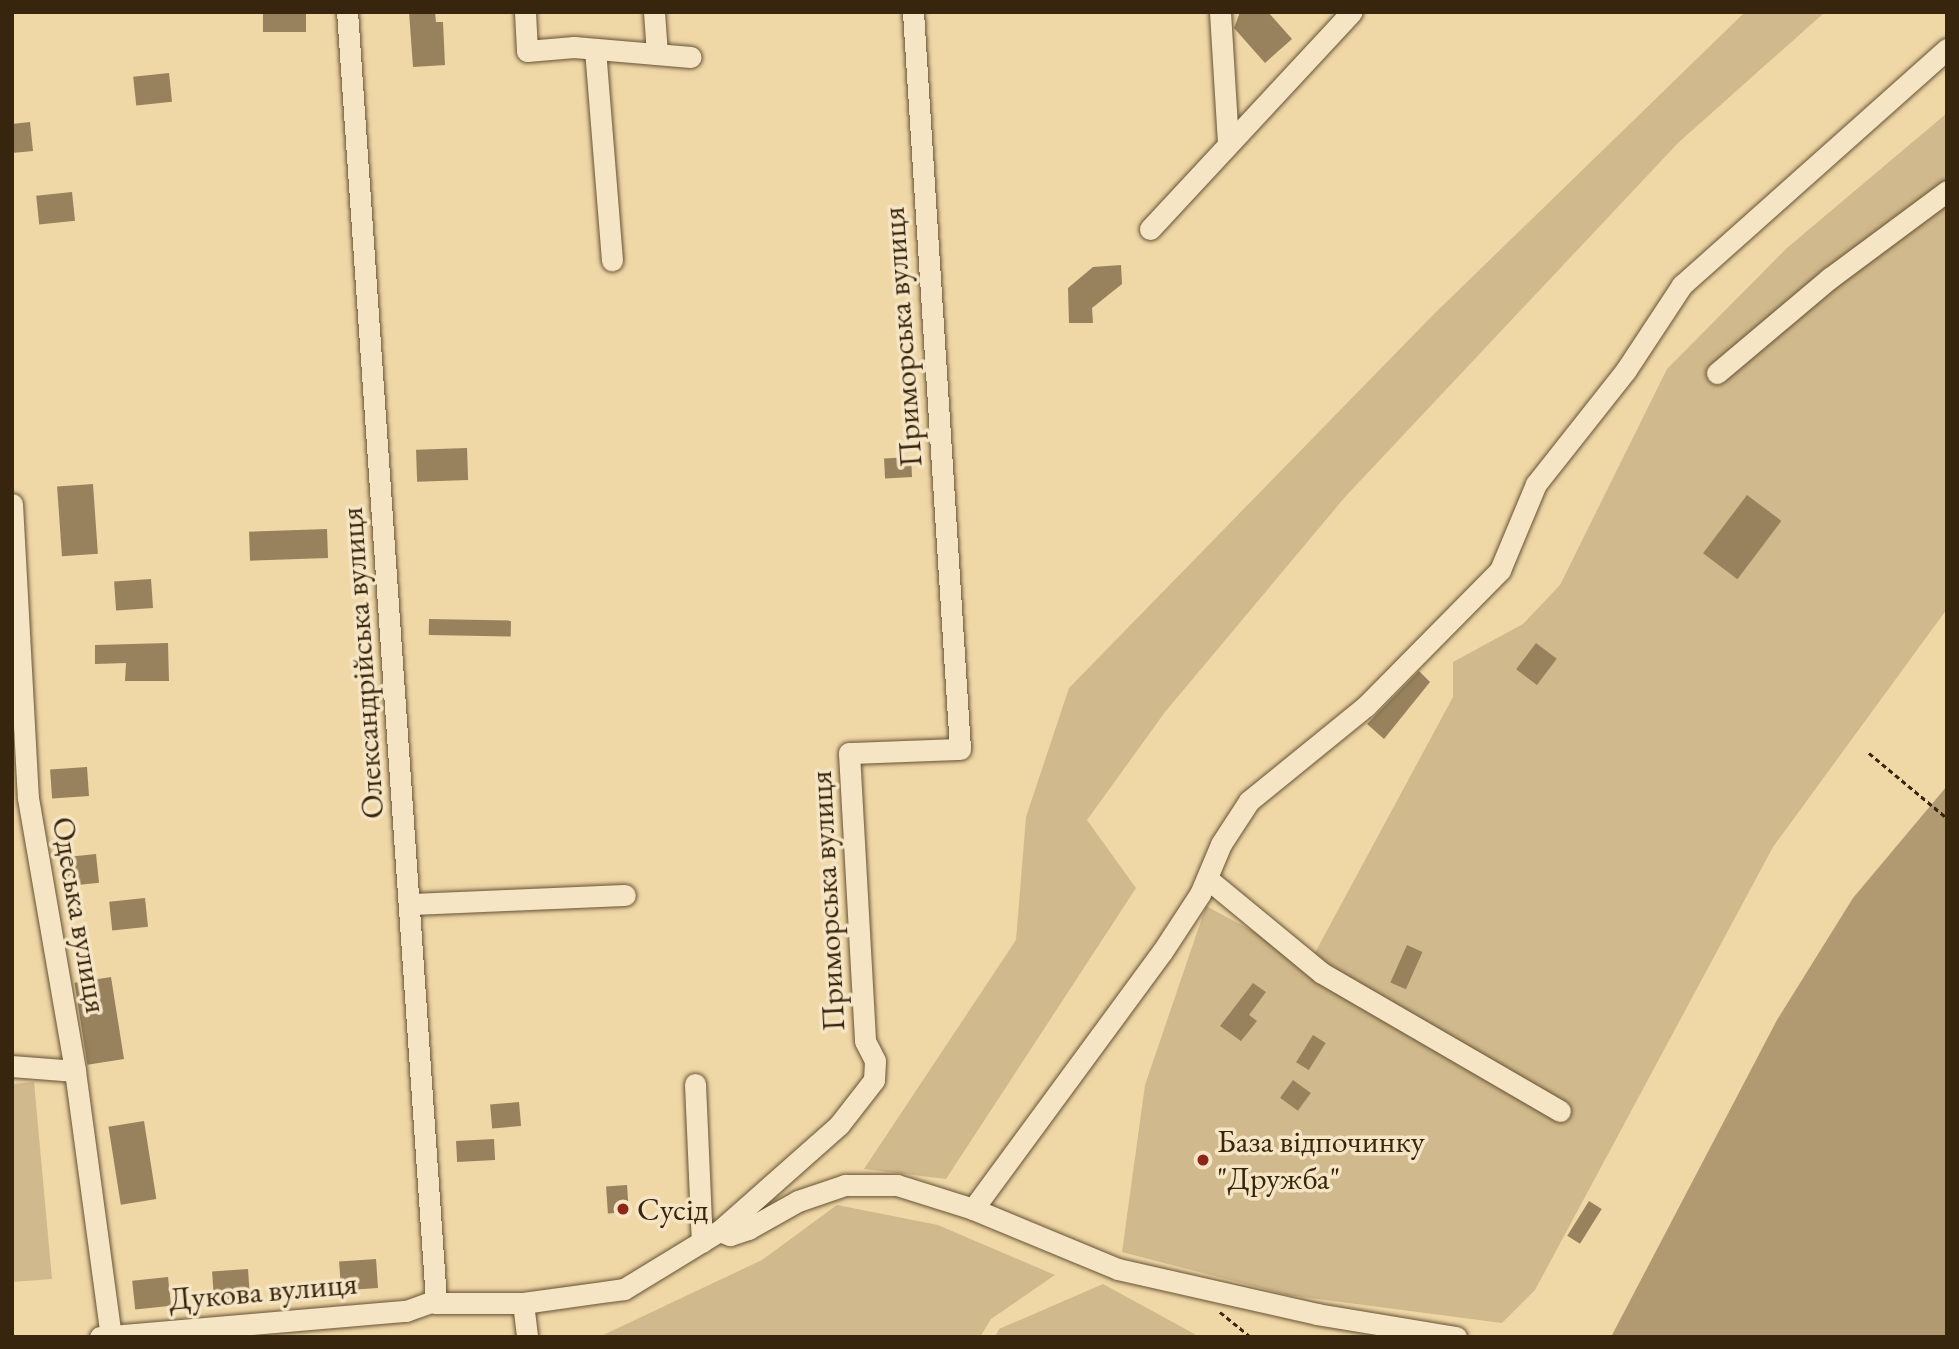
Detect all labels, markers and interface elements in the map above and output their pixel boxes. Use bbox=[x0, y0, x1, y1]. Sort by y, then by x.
street label: Приморська вулиця bbox=[874, 206, 930, 468]
street label: Олександрійська вулиця bbox=[332, 506, 392, 820]
street label: Приморська вулиця bbox=[801, 770, 853, 1032]
street label: Одеська вулиця bbox=[44, 814, 116, 1016]
place label: База відпочинку "Дружба" bbox=[1217, 1123, 1425, 1198]
marker: База відпочинку "Дружба" bbox=[1195, 1152, 1211, 1168]
place label: Сусід bbox=[637, 1190, 708, 1228]
marker: Сусід bbox=[615, 1201, 631, 1217]
street label: Дукова вулиця bbox=[167, 1264, 359, 1318]

